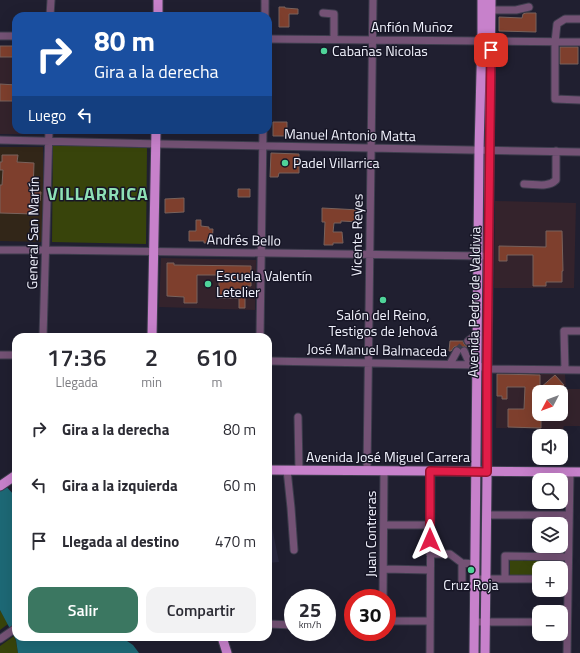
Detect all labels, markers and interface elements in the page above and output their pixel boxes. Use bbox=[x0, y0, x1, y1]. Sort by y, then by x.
street label: Anfión Muñoz bbox=[371, 16, 453, 37]
text: 80 m bbox=[94, 19, 155, 62]
icon: right bbox=[28, 28, 80, 80]
pin bbox=[474, 33, 508, 67]
icon: arrive bbox=[480, 39, 502, 61]
place label: Cabañas Nicolas bbox=[332, 40, 428, 61]
marker: Cabañas Nicolas bbox=[319, 46, 329, 56]
text: Gira a la derecha bbox=[94, 58, 219, 85]
text: Luego bbox=[28, 104, 66, 127]
icon: left bbox=[74, 104, 96, 126]
street label: Manuel Antonio Matta bbox=[284, 123, 416, 146]
place label: Padel Villarrica bbox=[293, 152, 380, 173]
marker: Padel Villarrica bbox=[280, 158, 290, 168]
street label: General San Martín bbox=[21, 176, 44, 290]
district label: VILLARRICA bbox=[47, 180, 149, 207]
street label: Vicente Reyes bbox=[345, 194, 368, 276]
street label: Avenida Pedro de Valdivia bbox=[462, 227, 485, 377]
street label: Andrés Bello bbox=[207, 228, 281, 251]
place label: Escuela Valentín Letelier bbox=[216, 265, 312, 302]
marker: Escuela Valentín Letelier bbox=[203, 279, 213, 289]
marker: Salón del Reino, Testigos de Jehová bbox=[378, 295, 388, 305]
place label: Salón del Reino, Testigos de Jehová bbox=[329, 304, 437, 341]
street label: José Manuel Balmaceda bbox=[307, 338, 447, 361]
text: 17:36 bbox=[47, 339, 106, 375]
text: 2 bbox=[145, 339, 158, 375]
text: 610 bbox=[197, 339, 237, 375]
text: Llegada bbox=[55, 372, 98, 392]
text: min bbox=[141, 372, 162, 392]
text: m bbox=[212, 372, 222, 392]
north arrow bbox=[532, 385, 568, 421]
map controls bbox=[532, 385, 568, 641]
icon: right bbox=[28, 418, 50, 440]
text: Gira a la derecha bbox=[62, 418, 169, 441]
text: 80 m bbox=[223, 418, 256, 441]
button: sound bbox=[532, 429, 568, 465]
street label: Avenida José Miguel Carrera bbox=[306, 446, 470, 467]
button: search bbox=[532, 473, 568, 509]
icon: left bbox=[28, 474, 50, 496]
text: Gira a la izquierda bbox=[62, 474, 178, 497]
text: 60 m bbox=[223, 474, 256, 497]
street label: Juan Contreras bbox=[360, 491, 381, 577]
button: layers bbox=[532, 517, 568, 553]
position arrow bbox=[409, 519, 451, 561]
icon: arrive bbox=[28, 530, 50, 552]
text: Llegada al destino bbox=[62, 530, 179, 553]
text: 470 m bbox=[215, 530, 256, 553]
button: + bbox=[532, 561, 568, 597]
marker: Cruz Roja bbox=[466, 565, 476, 575]
place label: Cruz Roja bbox=[443, 574, 499, 595]
button: Salir bbox=[28, 587, 138, 633]
button: Compartir bbox=[146, 587, 256, 633]
speed limit sign: 30 bbox=[344, 589, 396, 641]
text: 25 bbox=[299, 594, 321, 625]
button: − bbox=[532, 605, 568, 641]
text: km/h bbox=[299, 617, 321, 632]

